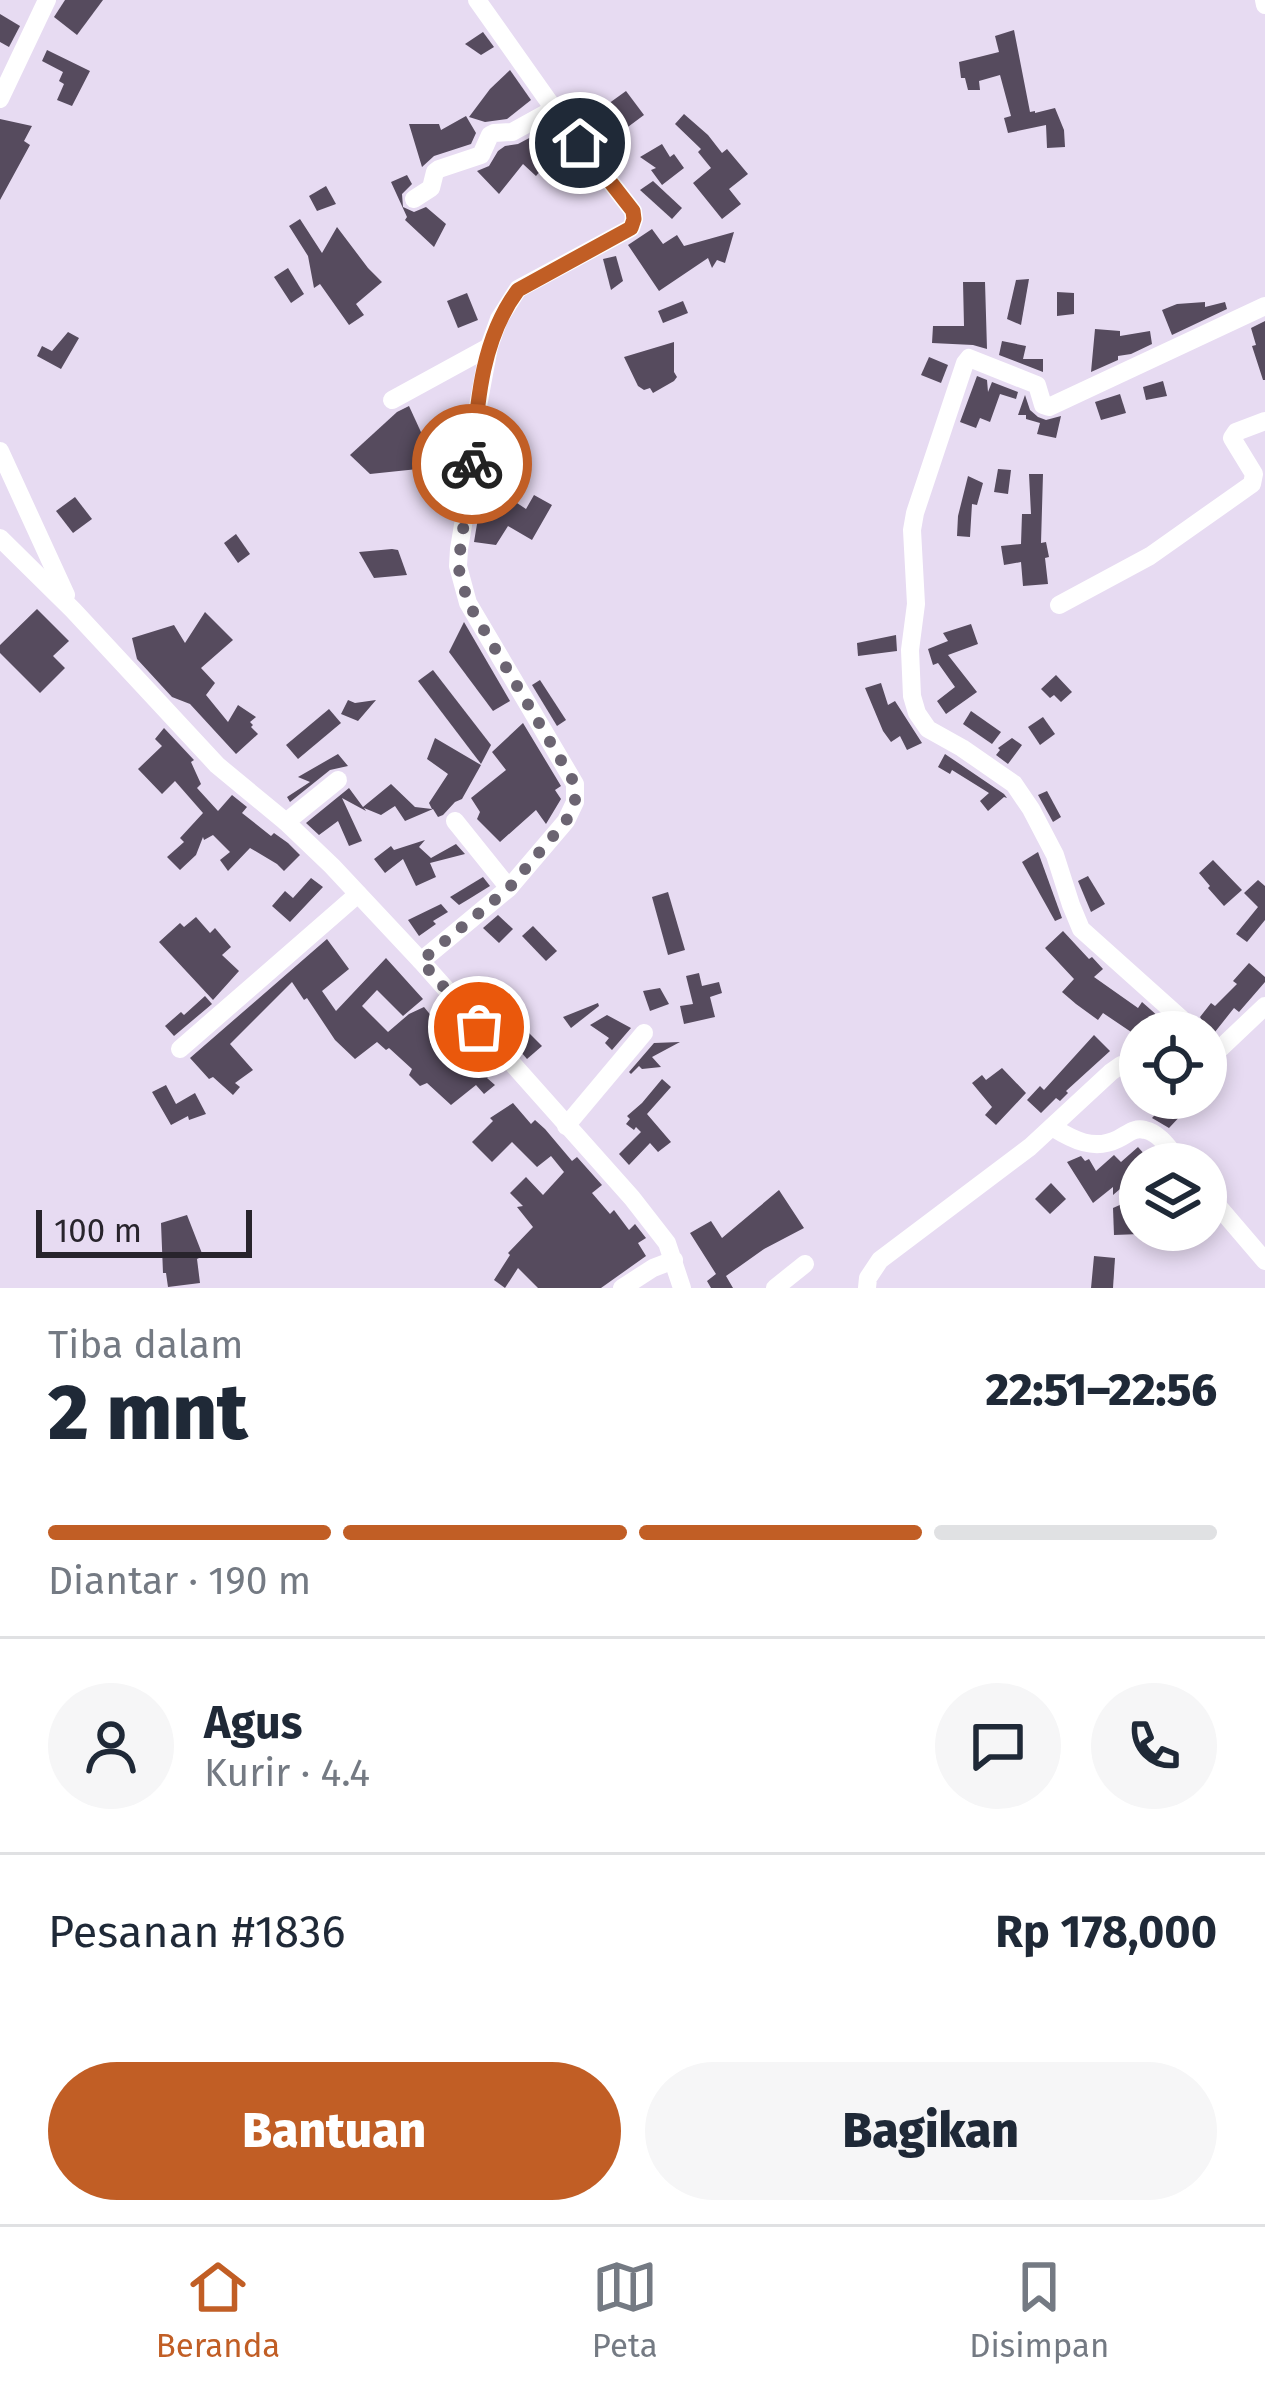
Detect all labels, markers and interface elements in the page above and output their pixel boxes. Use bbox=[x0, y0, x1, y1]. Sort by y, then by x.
pin bbox=[529, 92, 631, 194]
icon: home bbox=[547, 110, 613, 176]
courier bbox=[412, 404, 532, 524]
icon: bike bbox=[439, 431, 505, 497]
pin bbox=[428, 976, 530, 1078]
icon: bag bbox=[446, 994, 512, 1060]
map controls bbox=[1119, 1011, 1227, 1251]
button: locate bbox=[1119, 1011, 1227, 1119]
button: layers bbox=[1119, 1143, 1227, 1251]
scale bar bbox=[36, 1204, 252, 1257]
text: 100 m bbox=[54, 1211, 142, 1251]
text: Tiba dalam bbox=[48, 1322, 244, 1368]
text: 22:51–22:56 bbox=[985, 1363, 1217, 1417]
text: 2 mnt bbox=[48, 1366, 248, 1460]
text: Diantar · 190 m bbox=[48, 1558, 311, 1604]
button: person bbox=[48, 1683, 174, 1809]
button: chat bbox=[935, 1683, 1061, 1809]
button: phone bbox=[1091, 1683, 1217, 1809]
text: Agus bbox=[204, 1696, 302, 1750]
text: Kurir · 4.4 bbox=[204, 1750, 370, 1796]
text: Pesanan #1836 bbox=[48, 1905, 346, 1959]
text: Rp 178,000 bbox=[995, 1905, 1217, 1959]
button: Bantuan bbox=[48, 2062, 621, 2200]
button: Bagikan bbox=[645, 2062, 1217, 2200]
tab: Beranda bbox=[156, 2254, 280, 2366]
tab: Peta bbox=[592, 2254, 658, 2366]
tab: Disimpan bbox=[969, 2254, 1109, 2366]

